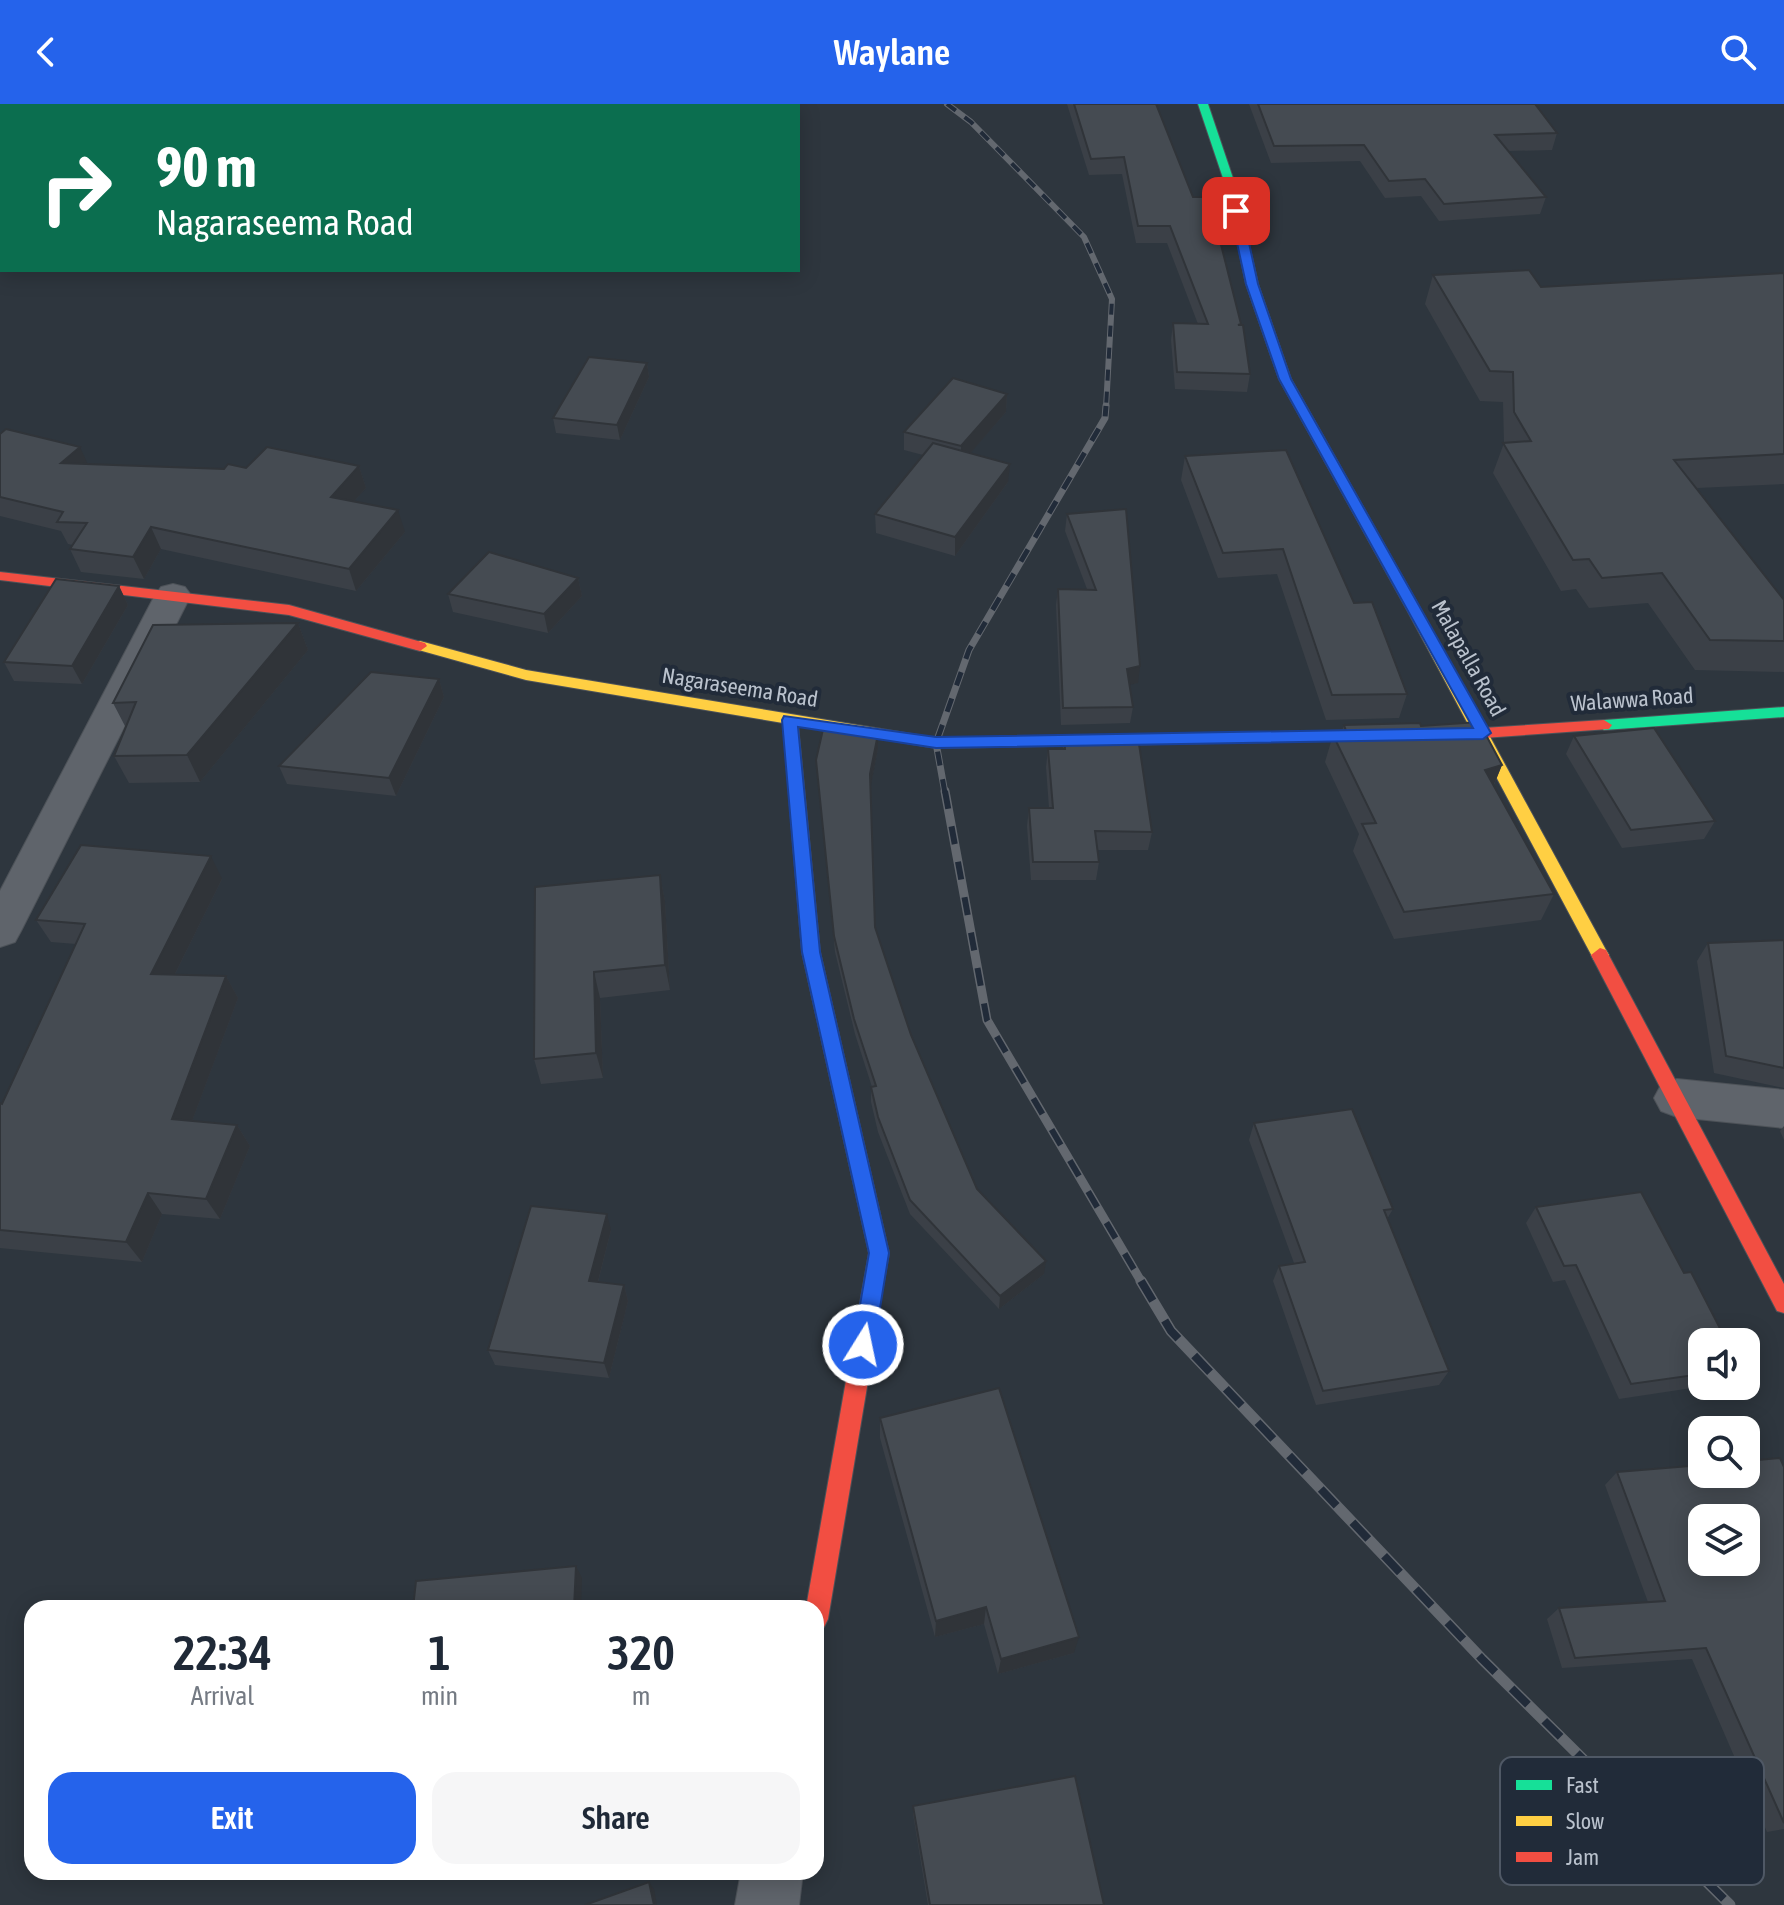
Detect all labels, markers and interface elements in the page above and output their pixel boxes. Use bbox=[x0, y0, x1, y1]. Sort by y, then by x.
icon: back bbox=[24, 30, 68, 74]
icon: search bbox=[1716, 30, 1760, 74]
text: Waylane bbox=[834, 31, 950, 73]
text: 90 m bbox=[156, 135, 257, 199]
icon: right bbox=[24, 136, 128, 240]
pin bbox=[1202, 177, 1270, 245]
icon: arrive bbox=[1214, 189, 1258, 233]
text: Nagaraseema Road bbox=[156, 201, 414, 243]
street label: Malapalla Road bbox=[1426, 595, 1512, 721]
street label: Nagaraseema Road bbox=[660, 662, 820, 712]
street label: Walawwa Road bbox=[1570, 682, 1694, 716]
position arrow bbox=[821, 1303, 905, 1387]
map controls bbox=[1688, 1328, 1760, 1576]
button: sound bbox=[1688, 1328, 1760, 1400]
button: search bbox=[1688, 1416, 1760, 1488]
button: layers bbox=[1688, 1504, 1760, 1576]
text: 22:34 bbox=[173, 1625, 272, 1680]
text: 1 bbox=[428, 1625, 451, 1680]
text: 320 bbox=[607, 1625, 675, 1680]
text: Arrival bbox=[191, 1681, 254, 1711]
text: min bbox=[421, 1681, 458, 1711]
text: m bbox=[632, 1681, 650, 1711]
legend bbox=[1500, 1757, 1764, 1885]
button: Exit bbox=[48, 1772, 416, 1864]
button: Share bbox=[432, 1772, 800, 1864]
text: Fast bbox=[1566, 1772, 1599, 1798]
text: Slow bbox=[1566, 1808, 1604, 1834]
text: Jam bbox=[1566, 1844, 1599, 1870]

